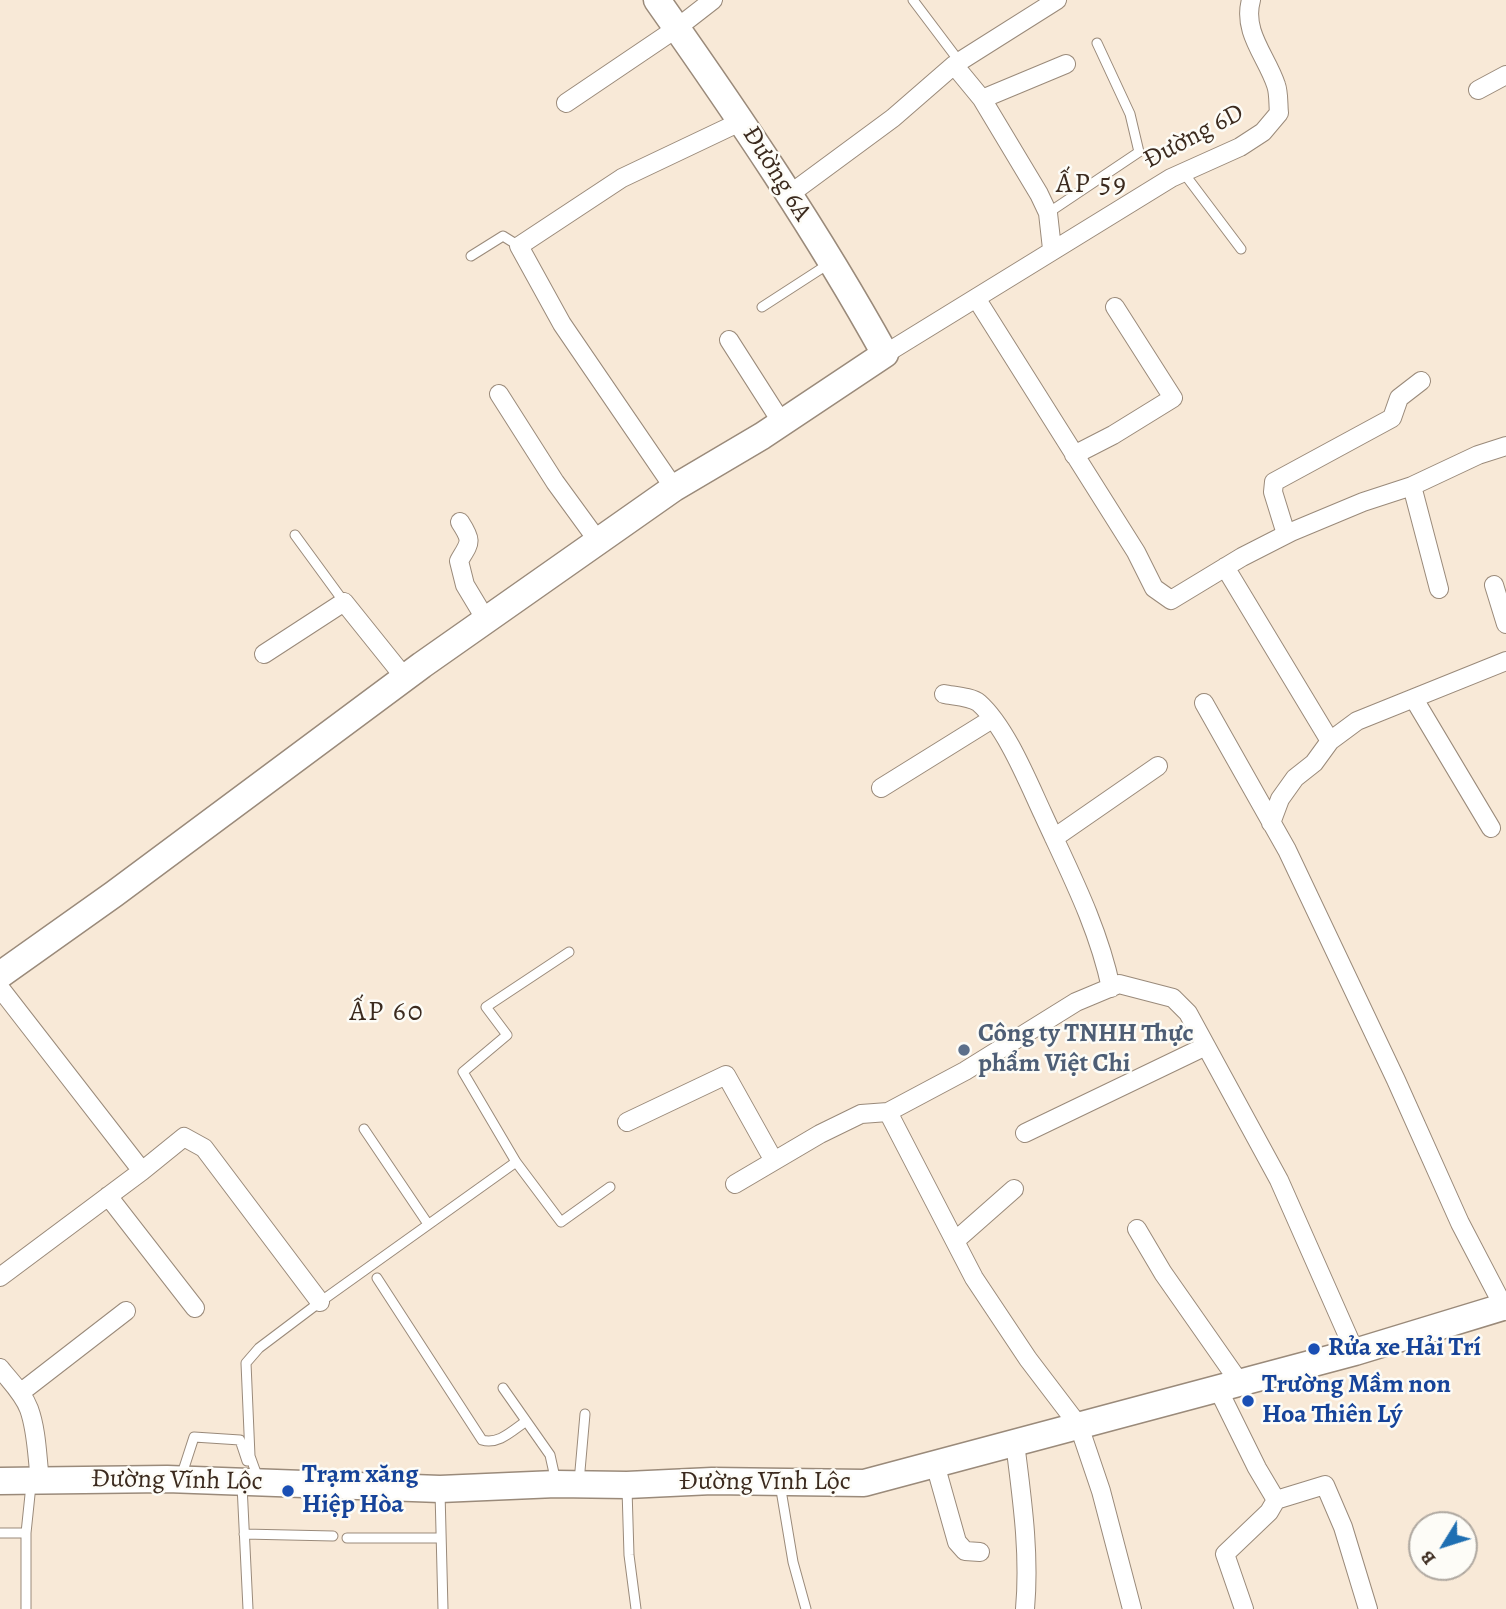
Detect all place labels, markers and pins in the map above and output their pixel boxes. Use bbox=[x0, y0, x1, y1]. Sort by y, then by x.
place label: Công ty TNHH Thực phẩm Việt Chi bbox=[978, 1019, 1194, 1080]
marker: Công ty TNHH Thực phẩm Việt Chi bbox=[956, 1042, 972, 1058]
place label: Rửa xe Hải Trí bbox=[1328, 1333, 1481, 1365]
marker: Rửa xe Hải Trí bbox=[1306, 1341, 1322, 1357]
place label: Trường Mầm non Hoa Thiên Lý bbox=[1262, 1370, 1451, 1432]
marker: Trường Mầm non Hoa Thiên Lý bbox=[1240, 1393, 1256, 1409]
place label: Trạm xăng Hiệp Hòa bbox=[302, 1460, 418, 1522]
marker: Trạm xăng Hiệp Hòa bbox=[280, 1483, 296, 1499]

